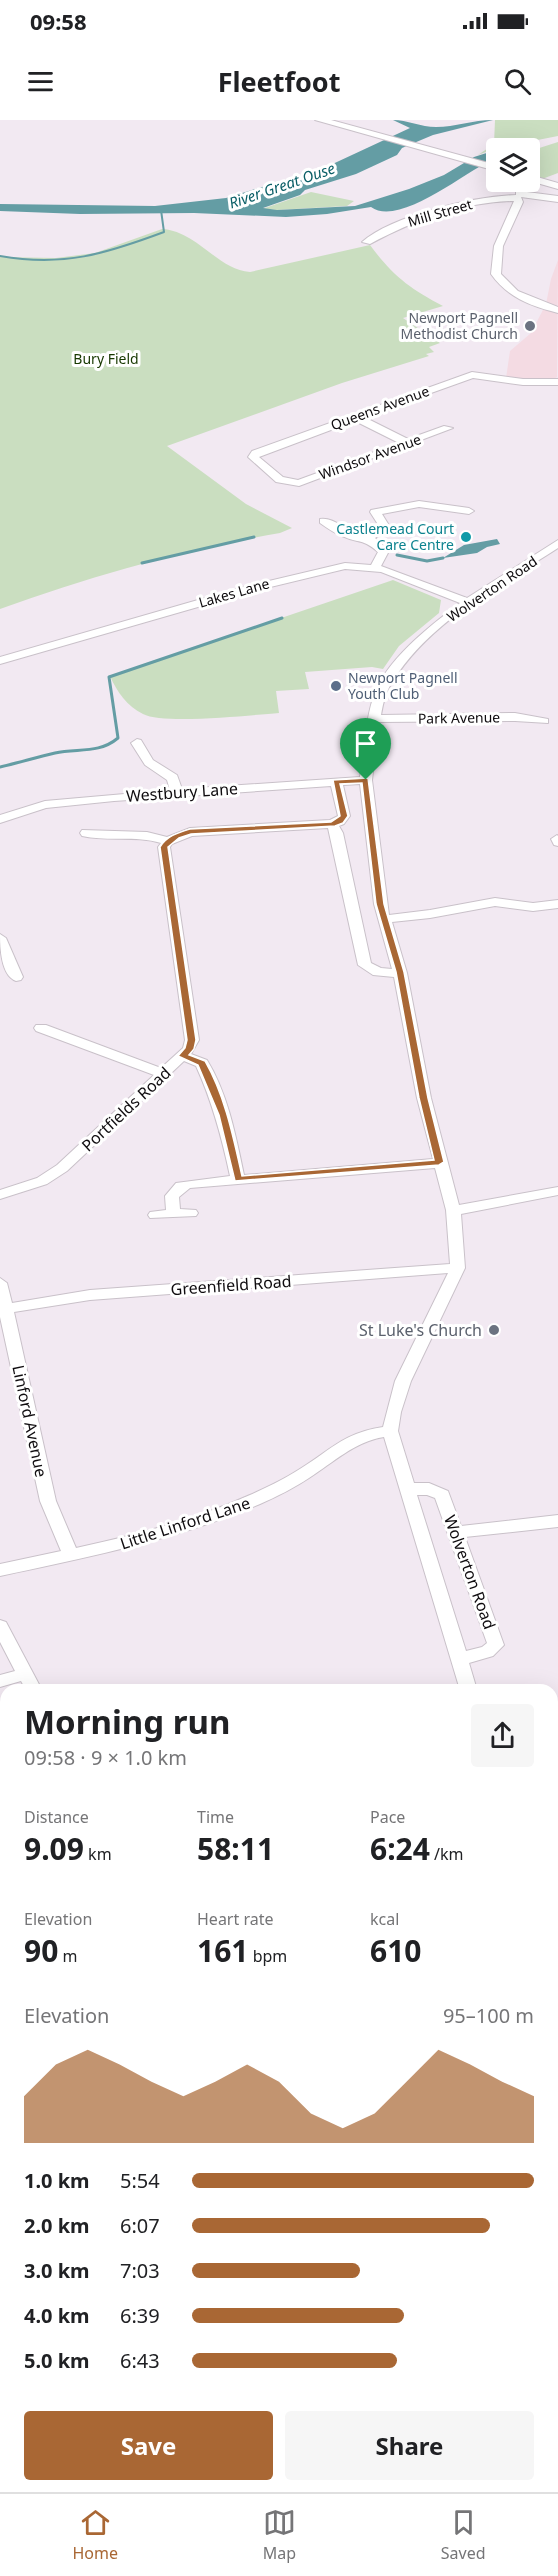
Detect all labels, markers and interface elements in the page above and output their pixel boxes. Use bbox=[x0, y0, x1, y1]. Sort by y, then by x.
text: 09:58 bbox=[30, 6, 87, 36]
text: Fleetfoot bbox=[218, 63, 340, 100]
icon: menu bbox=[24, 65, 57, 98]
icon: search bbox=[501, 65, 534, 98]
map controls bbox=[486, 138, 540, 192]
button: layers bbox=[486, 138, 540, 192]
water label: River Great Ouse bbox=[226, 157, 338, 213]
street label: Mill Street bbox=[405, 194, 474, 231]
place label: Newport Pagnell Methodist Church bbox=[401, 308, 518, 343]
marker: Newport Pagnell Methodist Church bbox=[523, 319, 537, 333]
park label: Bury Field bbox=[73, 349, 139, 368]
street label: Queens Avenue bbox=[328, 381, 432, 434]
street label: Windsor Avenue bbox=[316, 429, 424, 484]
place label: Castlemead Court Care Centre bbox=[336, 519, 454, 554]
marker: Castlemead Court Care Centre bbox=[459, 530, 473, 544]
street label: Wolverton Road bbox=[443, 551, 541, 626]
street label: Lakes Lane bbox=[196, 573, 271, 612]
place label: Newport Pagnell Youth Club bbox=[348, 668, 458, 703]
marker: Newport Pagnell Youth Club bbox=[329, 679, 343, 693]
street label: Park Avenue bbox=[418, 707, 500, 728]
pin bbox=[340, 718, 391, 780]
icon: arrive bbox=[349, 727, 382, 760]
street label: Westbury Lane bbox=[125, 777, 239, 807]
street label: Portfields Road bbox=[77, 1062, 175, 1156]
street label: Greenfield Road bbox=[170, 1270, 292, 1300]
place label: St Luke's Church bbox=[359, 1319, 482, 1341]
marker: St Luke's Church bbox=[487, 1323, 501, 1337]
street label: Linford Avenue bbox=[7, 1363, 53, 1479]
street label: Little Linford Lane bbox=[117, 1492, 253, 1554]
street label: Wolverton Road bbox=[439, 1512, 501, 1632]
text: Morning run bbox=[24, 1699, 230, 1744]
button: share bbox=[471, 1704, 534, 1767]
text: 09:58 · 9 × 1.0 km bbox=[24, 1744, 187, 1771]
text: Distance bbox=[24, 1806, 89, 1828]
text: Time bbox=[197, 1806, 234, 1828]
text: Pace bbox=[370, 1806, 405, 1828]
text: 9.09 bbox=[24, 1828, 84, 1869]
text: 58:11 bbox=[197, 1828, 274, 1869]
text: 6:24 bbox=[370, 1828, 430, 1869]
text: km bbox=[84, 1843, 112, 1865]
text: /km bbox=[430, 1843, 464, 1865]
text: Elevation bbox=[24, 1908, 92, 1930]
text: Heart rate bbox=[197, 1908, 273, 1930]
text: kcal bbox=[370, 1908, 399, 1930]
text: 90 bbox=[24, 1930, 58, 1971]
text: 161 bbox=[197, 1930, 248, 1971]
text: 610 bbox=[370, 1930, 421, 1971]
text: m bbox=[58, 1945, 77, 1967]
text: bpm bbox=[248, 1945, 287, 1967]
text: Elevation bbox=[24, 2002, 109, 2029]
text: 95–100 m bbox=[443, 2002, 534, 2029]
text: 1.0 km bbox=[24, 2167, 90, 2194]
text: 5:54 bbox=[120, 2167, 160, 2194]
text: 2.0 km bbox=[24, 2212, 90, 2239]
text: 6:07 bbox=[120, 2212, 160, 2239]
text: 3.0 km bbox=[24, 2257, 90, 2284]
text: 7:03 bbox=[120, 2257, 160, 2284]
text: 4.0 km bbox=[24, 2302, 90, 2329]
text: 6:39 bbox=[120, 2302, 160, 2329]
text: 5.0 km bbox=[24, 2347, 90, 2374]
text: 6:43 bbox=[120, 2347, 160, 2374]
button: Save bbox=[24, 2411, 273, 2480]
button: Share bbox=[285, 2411, 534, 2480]
tab: Home bbox=[72, 2506, 118, 2564]
tab: Map bbox=[263, 2506, 296, 2564]
tab: Saved bbox=[441, 2506, 486, 2564]

